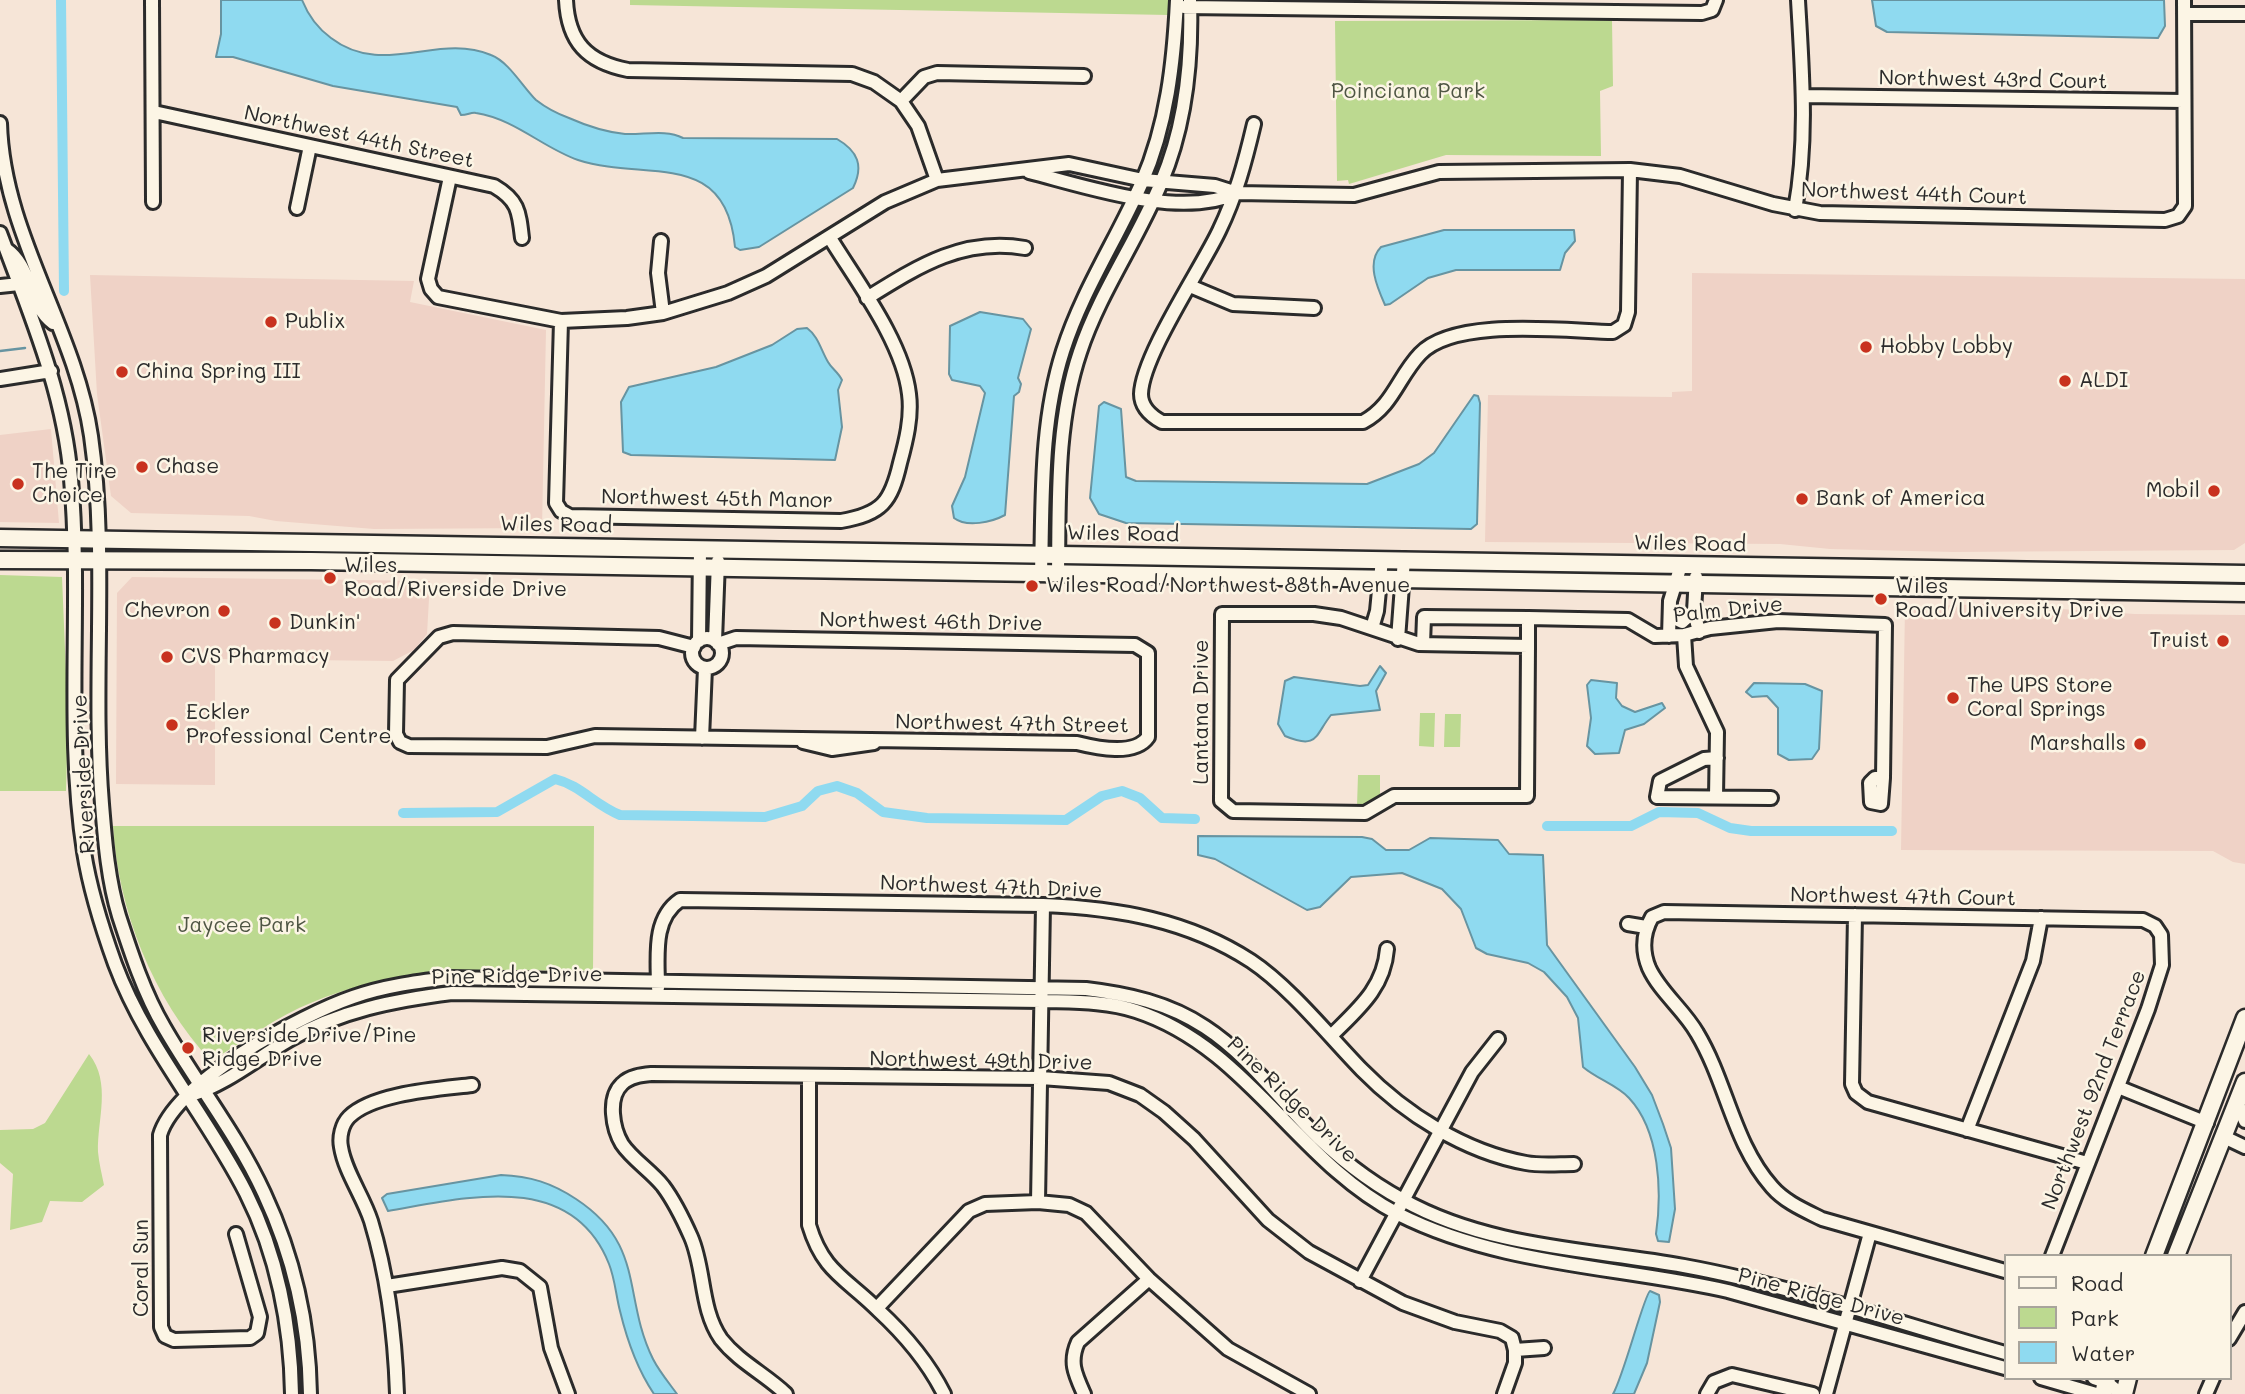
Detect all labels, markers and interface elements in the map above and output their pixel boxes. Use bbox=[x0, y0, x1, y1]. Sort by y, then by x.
street label: Northwest 43rd Court bbox=[1878, 65, 2108, 95]
park label: Poinciana Park bbox=[1331, 79, 1485, 105]
street label: Northwest 44th Street bbox=[242, 100, 476, 174]
street label: Northwest 44th Court bbox=[1801, 177, 2027, 211]
place label: Publix bbox=[285, 309, 345, 335]
marker: Publix bbox=[263, 314, 279, 330]
place label: Hobby Lobby bbox=[1880, 334, 2013, 360]
marker: Hobby Lobby bbox=[1858, 339, 1874, 355]
place label: China Spring III bbox=[136, 359, 301, 385]
marker: China Spring III bbox=[114, 364, 130, 380]
place label: ALDI bbox=[2079, 368, 2128, 394]
marker: ALDI bbox=[2057, 373, 2073, 389]
place label: Chase bbox=[156, 454, 219, 480]
place label: The Tire Choice bbox=[32, 459, 117, 509]
marker: Chase bbox=[134, 459, 150, 475]
marker: The Tire Choice bbox=[10, 476, 26, 492]
place label: Mobil bbox=[2146, 478, 2200, 504]
marker: Mobil bbox=[2206, 483, 2222, 499]
street label: Northwest 45th Manor bbox=[601, 484, 833, 514]
place label: Bank of America bbox=[1816, 486, 1986, 512]
marker: Bank of America bbox=[1794, 491, 1810, 507]
street label: Wiles Road bbox=[500, 511, 612, 539]
street label: Wiles Road bbox=[1067, 520, 1179, 548]
street label: Wiles Road bbox=[1634, 530, 1746, 558]
place label: Wiles Road/Riverside Drive bbox=[344, 553, 567, 603]
marker: Wiles Road/Riverside Drive bbox=[322, 570, 338, 586]
place label: Wiles Road/Northwest 88th Avenue bbox=[1046, 573, 1410, 599]
place label: Wiles Road/University Drive bbox=[1895, 574, 2124, 624]
marker: Wiles Road/Northwest 88th Avenue bbox=[1024, 578, 1040, 594]
marker: Wiles Road/University Drive bbox=[1873, 591, 1889, 607]
street label: Palm Drive bbox=[1672, 592, 1784, 628]
place label: Chevron bbox=[124, 598, 210, 624]
marker: Chevron bbox=[216, 603, 232, 619]
street label: Northwest 46th Drive bbox=[819, 607, 1043, 637]
place label: Dunkin' bbox=[289, 610, 360, 636]
marker: Dunkin' bbox=[267, 615, 283, 631]
place label: Truist bbox=[2149, 628, 2209, 654]
marker: Truist bbox=[2215, 633, 2231, 649]
street label: Lantana Drive bbox=[1189, 639, 1215, 785]
place label: CVS Pharmacy bbox=[181, 644, 329, 670]
marker: CVS Pharmacy bbox=[159, 649, 175, 665]
place label: The UPS Store Coral Springs bbox=[1967, 673, 2113, 723]
marker: The UPS Store Coral Springs bbox=[1945, 690, 1961, 706]
street label: Riverside Drive bbox=[67, 694, 101, 854]
place label: Eckler Professional Centre bbox=[186, 700, 391, 750]
street label: Northwest 47th Street bbox=[895, 709, 1129, 739]
marker: Eckler Professional Centre bbox=[164, 717, 180, 733]
place label: Marshalls bbox=[2030, 731, 2126, 757]
marker: Marshalls bbox=[2132, 736, 2148, 752]
street label: Northwest 47th Drive bbox=[879, 871, 1103, 903]
street label: Northwest 47th Court bbox=[1790, 882, 2016, 912]
park label: Jaycee Park bbox=[178, 913, 306, 939]
street label: Pine Ridge Drive bbox=[431, 962, 603, 990]
street label: Northwest 92nd Terrace bbox=[2037, 966, 2151, 1214]
place label: Riverside Drive/Pine Ridge Drive bbox=[202, 1023, 417, 1073]
street label: Pine Ridge Drive bbox=[1222, 1031, 1362, 1169]
marker: Riverside Drive/Pine Ridge Drive bbox=[180, 1040, 196, 1056]
street label: Northwest 49th Drive bbox=[869, 1046, 1093, 1076]
street label: Coral Sun bbox=[129, 1219, 155, 1317]
legend bbox=[2004, 1254, 2231, 1380]
street label: Pine Ridge Drive bbox=[1735, 1263, 1907, 1331]
text: Road bbox=[2071, 1269, 2123, 1296]
text: Park bbox=[2071, 1304, 2119, 1331]
text: Water bbox=[2071, 1339, 2135, 1366]

